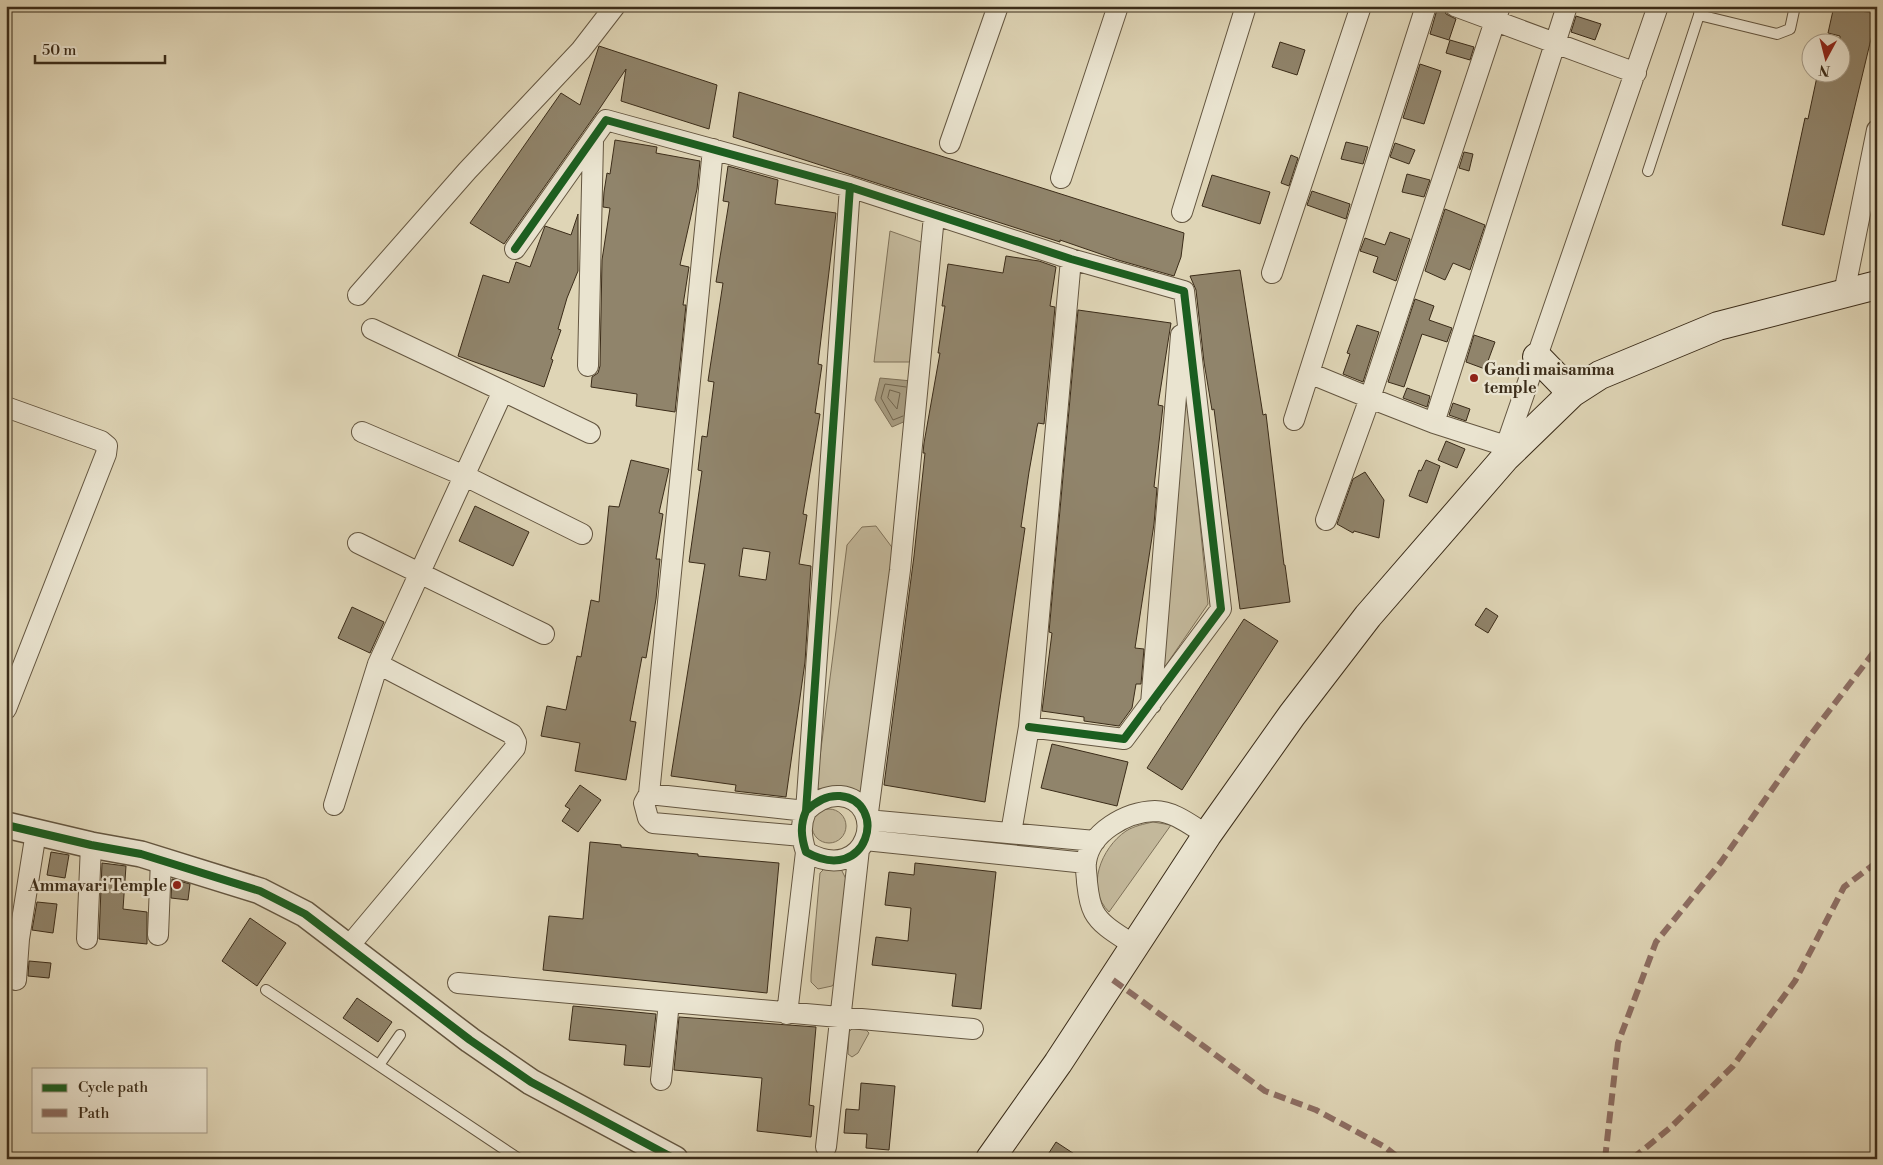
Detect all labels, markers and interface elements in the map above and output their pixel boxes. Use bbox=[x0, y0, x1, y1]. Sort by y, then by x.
scale bar bbox=[35, 32, 165, 64]
north arrow bbox=[1800, 32, 1850, 82]
text: 50 m bbox=[42, 41, 76, 60]
text: N bbox=[1818, 60, 1831, 80]
place label: Gandi maisamma temple bbox=[1484, 360, 1615, 398]
marker: Gandi maisamma temple bbox=[1468, 372, 1480, 384]
place label: Ammavari Temple bbox=[27, 876, 167, 896]
marker: Ammavari Temple bbox=[171, 879, 183, 891]
legend bbox=[32, 1068, 208, 1132]
text: Cycle path bbox=[78, 1078, 148, 1097]
text: Path bbox=[78, 1104, 110, 1123]

